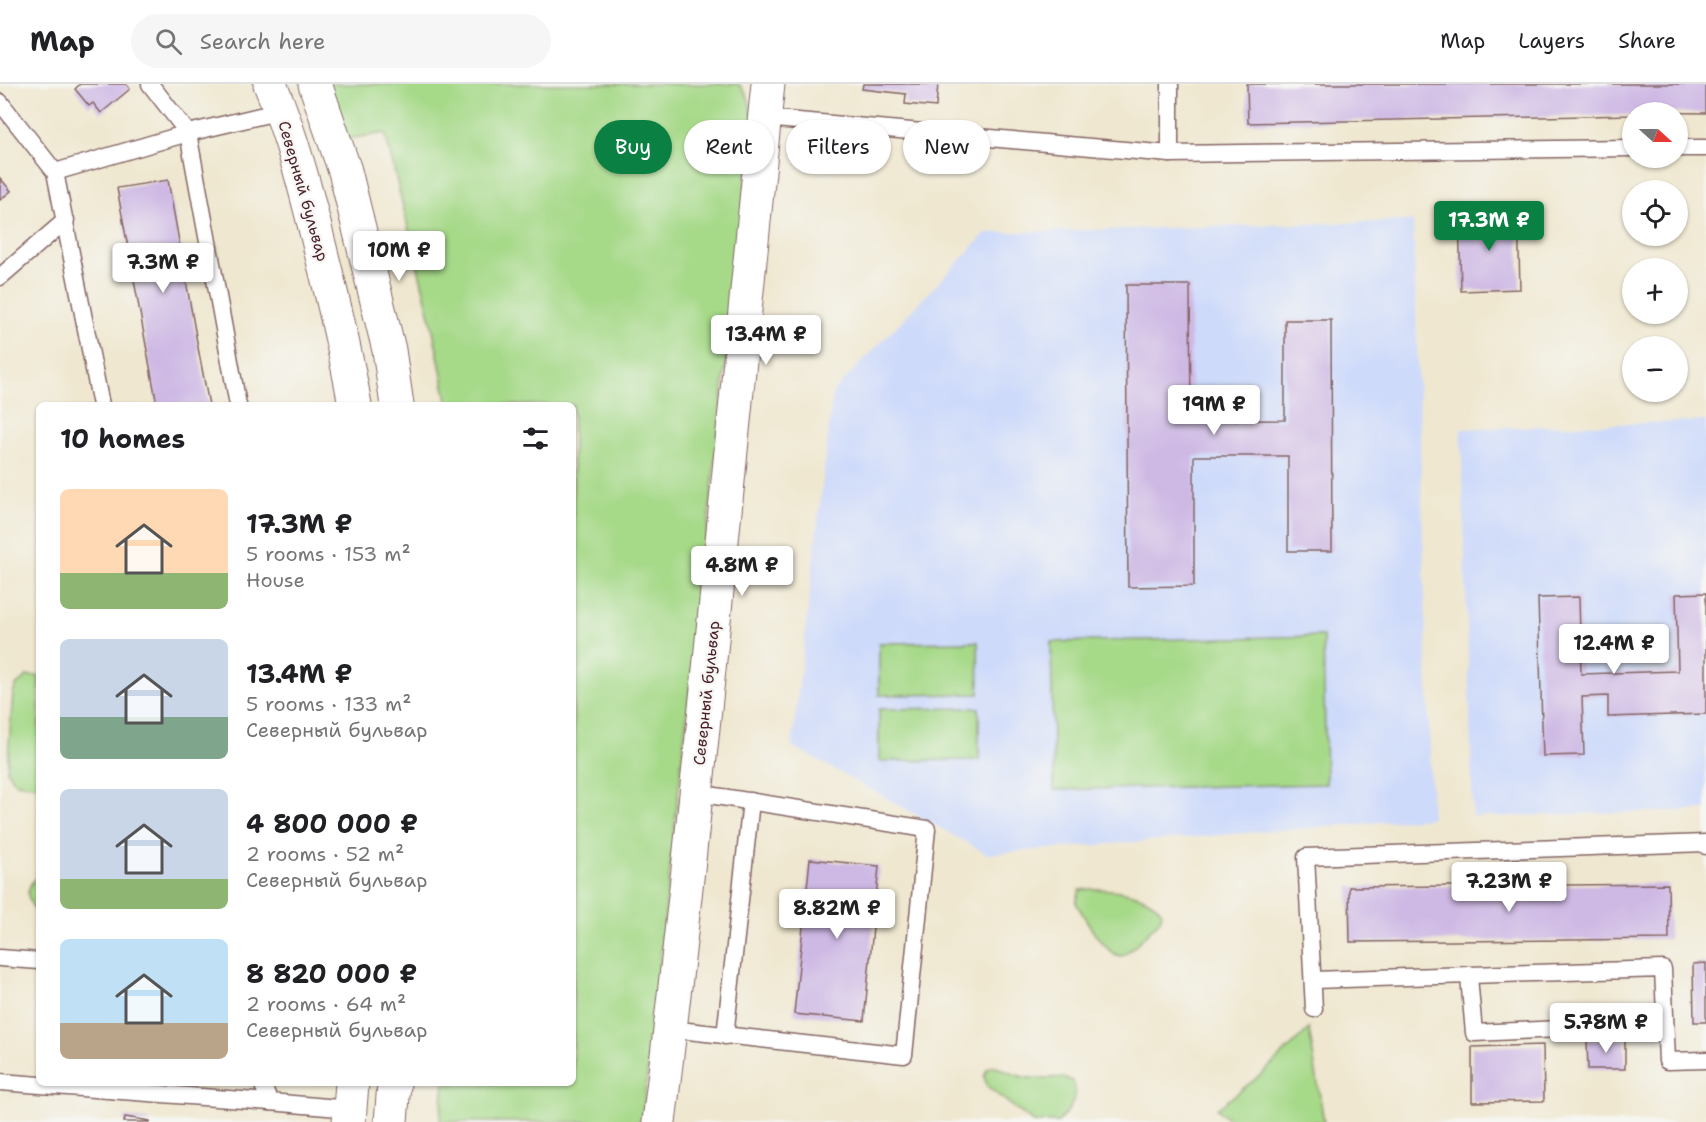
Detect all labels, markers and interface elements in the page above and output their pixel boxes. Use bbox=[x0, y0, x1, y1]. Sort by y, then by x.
search box bbox=[131, 14, 551, 68]
text: Map bbox=[30, 22, 95, 60]
icon: search bbox=[152, 25, 185, 58]
text: Search here bbox=[200, 27, 325, 56]
text: Map bbox=[1440, 27, 1485, 55]
text: Layers bbox=[1518, 27, 1585, 55]
text: Share bbox=[1618, 27, 1676, 55]
north arrow bbox=[1622, 102, 1688, 168]
map controls bbox=[1622, 102, 1688, 402]
street label: Северный бульвар bbox=[273, 118, 334, 264]
chip: Buy bbox=[594, 120, 672, 174]
chip: Rent bbox=[684, 120, 774, 174]
chip: Filters bbox=[786, 120, 891, 174]
chip: New bbox=[903, 120, 990, 174]
button: locate bbox=[1622, 180, 1688, 246]
pin: 17.3M ₽ bbox=[1434, 201, 1544, 252]
text: 17.3M ₽ bbox=[1448, 207, 1530, 233]
pin: 10M ₽ bbox=[357, 231, 441, 282]
text: 10M ₽ bbox=[367, 237, 431, 263]
pin: 7.3M ₽ bbox=[114, 243, 212, 294]
text: 7.3M ₽ bbox=[126, 249, 200, 275]
button: + bbox=[1622, 258, 1688, 324]
pin: 13.4M ₽ bbox=[711, 315, 821, 366]
text: 13.4M ₽ bbox=[725, 321, 807, 347]
button: − bbox=[1622, 336, 1688, 402]
pin: 19M ₽ bbox=[1172, 385, 1256, 436]
text: 19M ₽ bbox=[1182, 391, 1246, 417]
text: 10 homes bbox=[60, 421, 185, 456]
icon: filters bbox=[519, 422, 552, 455]
text: 17.3M ₽ bbox=[246, 506, 353, 541]
icon: home bbox=[108, 513, 180, 585]
text: 5 rooms · 153 m² bbox=[246, 541, 411, 567]
pin: 4.8M ₽ bbox=[693, 546, 791, 597]
text: 4.8M ₽ bbox=[705, 552, 779, 578]
text: House bbox=[246, 567, 305, 593]
street label: Северный бульвар bbox=[688, 620, 725, 766]
pin: 12.4M ₽ bbox=[1559, 624, 1669, 675]
text: 12.4M ₽ bbox=[1573, 630, 1655, 656]
text: 13.4M ₽ bbox=[246, 656, 353, 691]
icon: home bbox=[108, 663, 180, 735]
text: 5 rooms · 133 m² bbox=[246, 691, 411, 717]
text: Северный бульвар bbox=[246, 717, 428, 743]
text: 4 800 000 ₽ bbox=[246, 806, 418, 841]
icon: home bbox=[108, 813, 180, 885]
text: 2 rooms · 52 m² bbox=[246, 841, 404, 867]
pin: 7.23M ₽ bbox=[1454, 862, 1564, 913]
text: Северный бульвар bbox=[246, 867, 428, 893]
text: 7.23M ₽ bbox=[1466, 868, 1553, 894]
pin: 8.82M ₽ bbox=[782, 889, 892, 940]
text: 8.82M ₽ bbox=[793, 895, 881, 921]
text: 8 820 000 ₽ bbox=[246, 956, 417, 991]
icon: home bbox=[108, 963, 180, 1035]
text: 2 rooms · 64 m² bbox=[246, 991, 406, 1017]
pin: 5.78M ₽ bbox=[1551, 1003, 1661, 1054]
text: 5.78M ₽ bbox=[1564, 1009, 1648, 1035]
text: Северный бульвар bbox=[246, 1017, 428, 1043]

